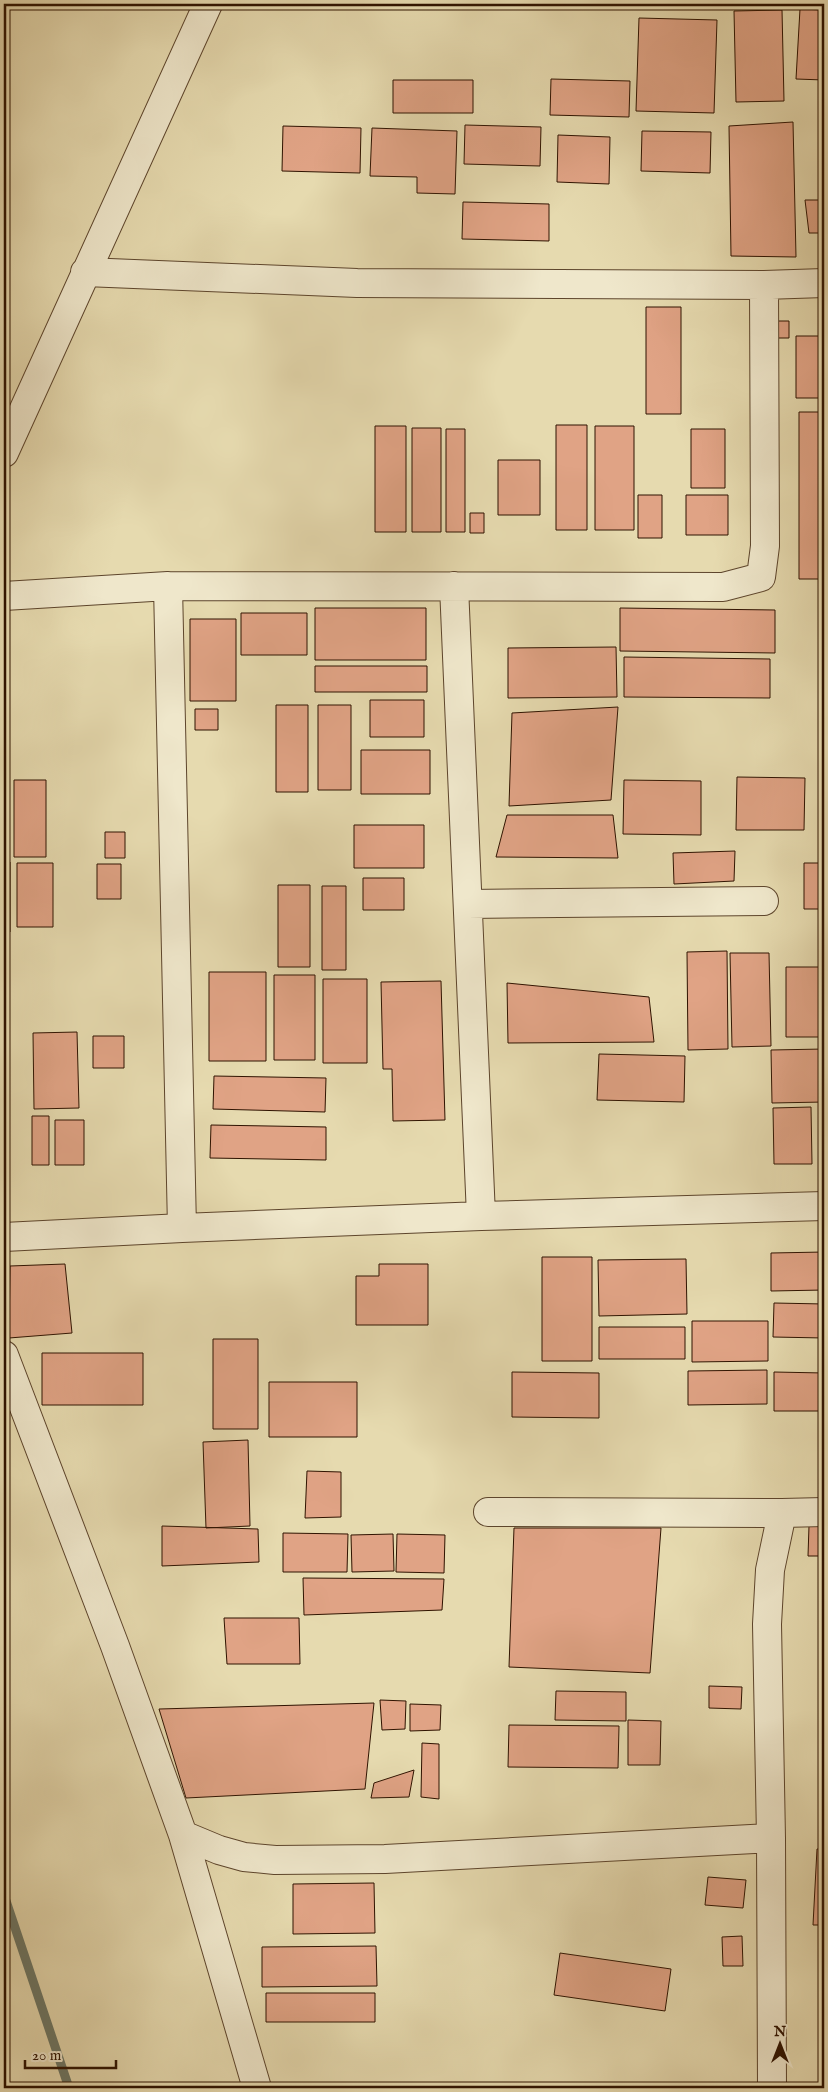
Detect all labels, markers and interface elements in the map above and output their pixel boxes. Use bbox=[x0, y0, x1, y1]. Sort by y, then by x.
north arrow bbox=[756, 2020, 806, 2070]
text: N bbox=[773, 2023, 786, 2041]
scale bar bbox=[25, 2037, 116, 2069]
text: 20 m bbox=[32, 2046, 62, 2065]

